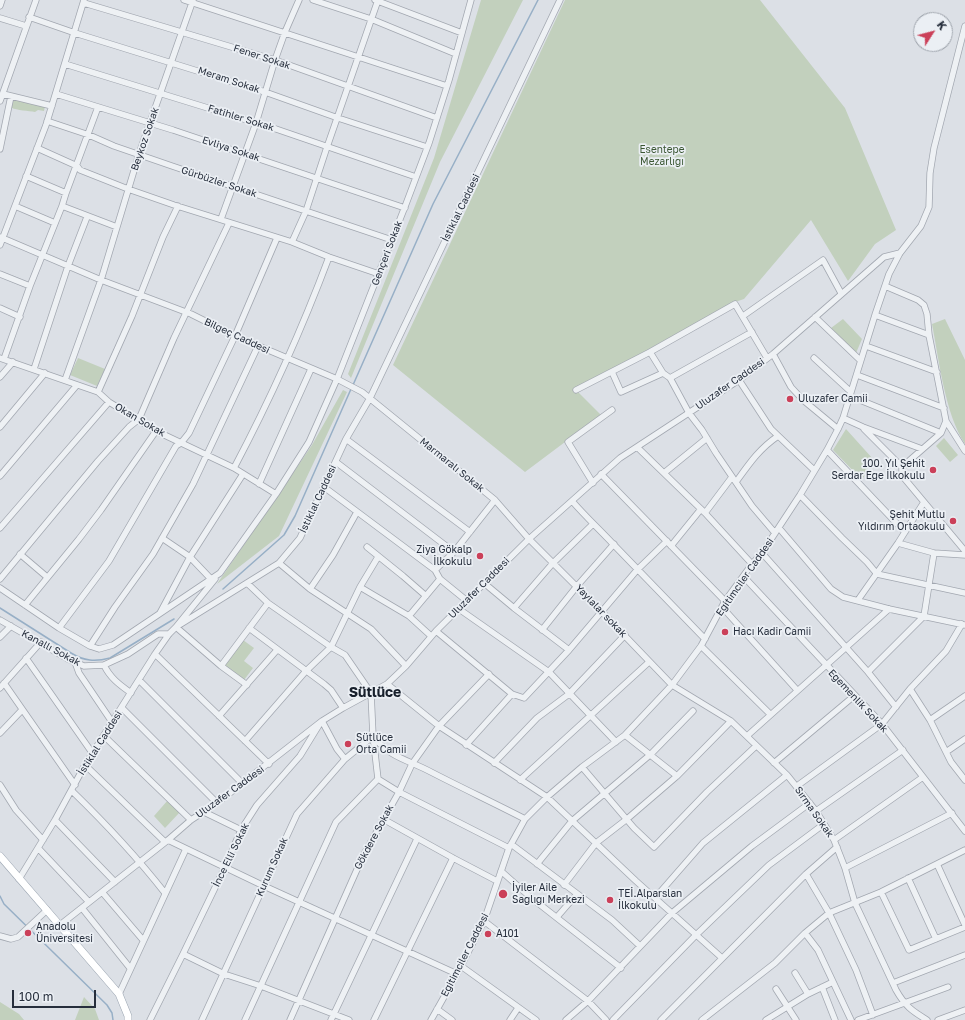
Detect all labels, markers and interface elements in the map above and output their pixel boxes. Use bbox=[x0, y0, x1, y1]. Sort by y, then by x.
north arrow bbox=[913, 12, 953, 52]
text: K bbox=[935, 18, 950, 32]
street label: Fener Sokak bbox=[232, 42, 292, 72]
street label: Meram Sokak bbox=[196, 64, 262, 96]
street label: Fatihler Sokak bbox=[206, 102, 276, 134]
street label: Beykoz Sokak bbox=[129, 106, 161, 172]
street label: Evliya Sokak bbox=[201, 134, 261, 164]
park label: Esentepe Mezarlığı bbox=[640, 144, 684, 168]
street label: Gürbüzler Sokak bbox=[180, 164, 258, 200]
street label: İstiklal Caddesi bbox=[439, 172, 483, 244]
street label: Gençeri Sokak bbox=[369, 219, 405, 287]
street label: Bilgeç Caddesi bbox=[202, 316, 272, 356]
street label: Uluzafer Caddesi bbox=[693, 356, 767, 412]
place label: Uluzafer Camii bbox=[798, 393, 868, 405]
marker: Uluzafer Camii bbox=[785, 394, 795, 404]
street label: Okan Sokak bbox=[113, 401, 167, 439]
street label: Marmaralı Sokak bbox=[417, 435, 487, 495]
place label: 100. Yıl Şehit Serdar Ege İlkokulu bbox=[832, 458, 925, 482]
street label: İstiklal Caddesi bbox=[297, 463, 339, 535]
marker: 100. Yıl Şehit Serdar Ege İlkokulu bbox=[928, 465, 938, 475]
place label: Şehit Mutlu Yıldırım Ortaokulu bbox=[858, 509, 945, 532]
marker: Şehit Mutlu Yıldırım Ortaokulu bbox=[948, 516, 958, 526]
street label: Eğitimciler Caddesi bbox=[714, 536, 776, 618]
place label: Ziya Gökalp İlkokulu bbox=[416, 544, 472, 568]
marker: Ziya Gökalp İlkokulu bbox=[475, 551, 485, 561]
street label: Uluzafer Caddesi bbox=[446, 555, 512, 621]
street label: Yaylalar sokak bbox=[573, 582, 629, 640]
place label: Hacı Kadir Camii bbox=[733, 626, 811, 638]
street label: Kanallı Sokak bbox=[19, 627, 83, 669]
marker: Hacı Kadir Camii bbox=[720, 627, 730, 637]
street label: Egemenlik Sokak bbox=[826, 667, 890, 735]
district label: Sütlüce bbox=[349, 685, 401, 701]
street label: İstiklal Caddesi bbox=[75, 709, 125, 777]
place label: Sütlüce Orta Camii bbox=[356, 732, 406, 756]
marker: Sütlüce Orta Camii bbox=[343, 739, 353, 749]
street label: Uluzafer Caddesi bbox=[193, 763, 267, 821]
street label: Sırma Sokak bbox=[792, 784, 836, 840]
street label: Gökdere Sokak bbox=[352, 802, 396, 872]
street label: İnce Elli Sokak bbox=[210, 821, 252, 889]
street label: Kurum Sokak bbox=[254, 836, 290, 898]
place label: İyiler Aile Sağlığı Merkezi bbox=[512, 882, 585, 906]
marker: İyiler Aile Sağlığı Merkezi bbox=[497, 888, 509, 900]
place label: TEİ.Alparslan İlkokulu bbox=[618, 888, 682, 912]
marker: TEİ.Alparslan İlkokulu bbox=[605, 895, 615, 905]
street label: Eğitimciler Caddesi bbox=[439, 911, 491, 999]
place label: Anadolu Üniversitesi bbox=[36, 921, 93, 944]
marker: Anadolu Üniversitesi bbox=[23, 928, 33, 938]
place label: A101 bbox=[496, 928, 519, 940]
marker: A101 bbox=[483, 929, 493, 939]
scale bar bbox=[14, 982, 98, 1008]
text: 100 m bbox=[19, 989, 53, 1004]

